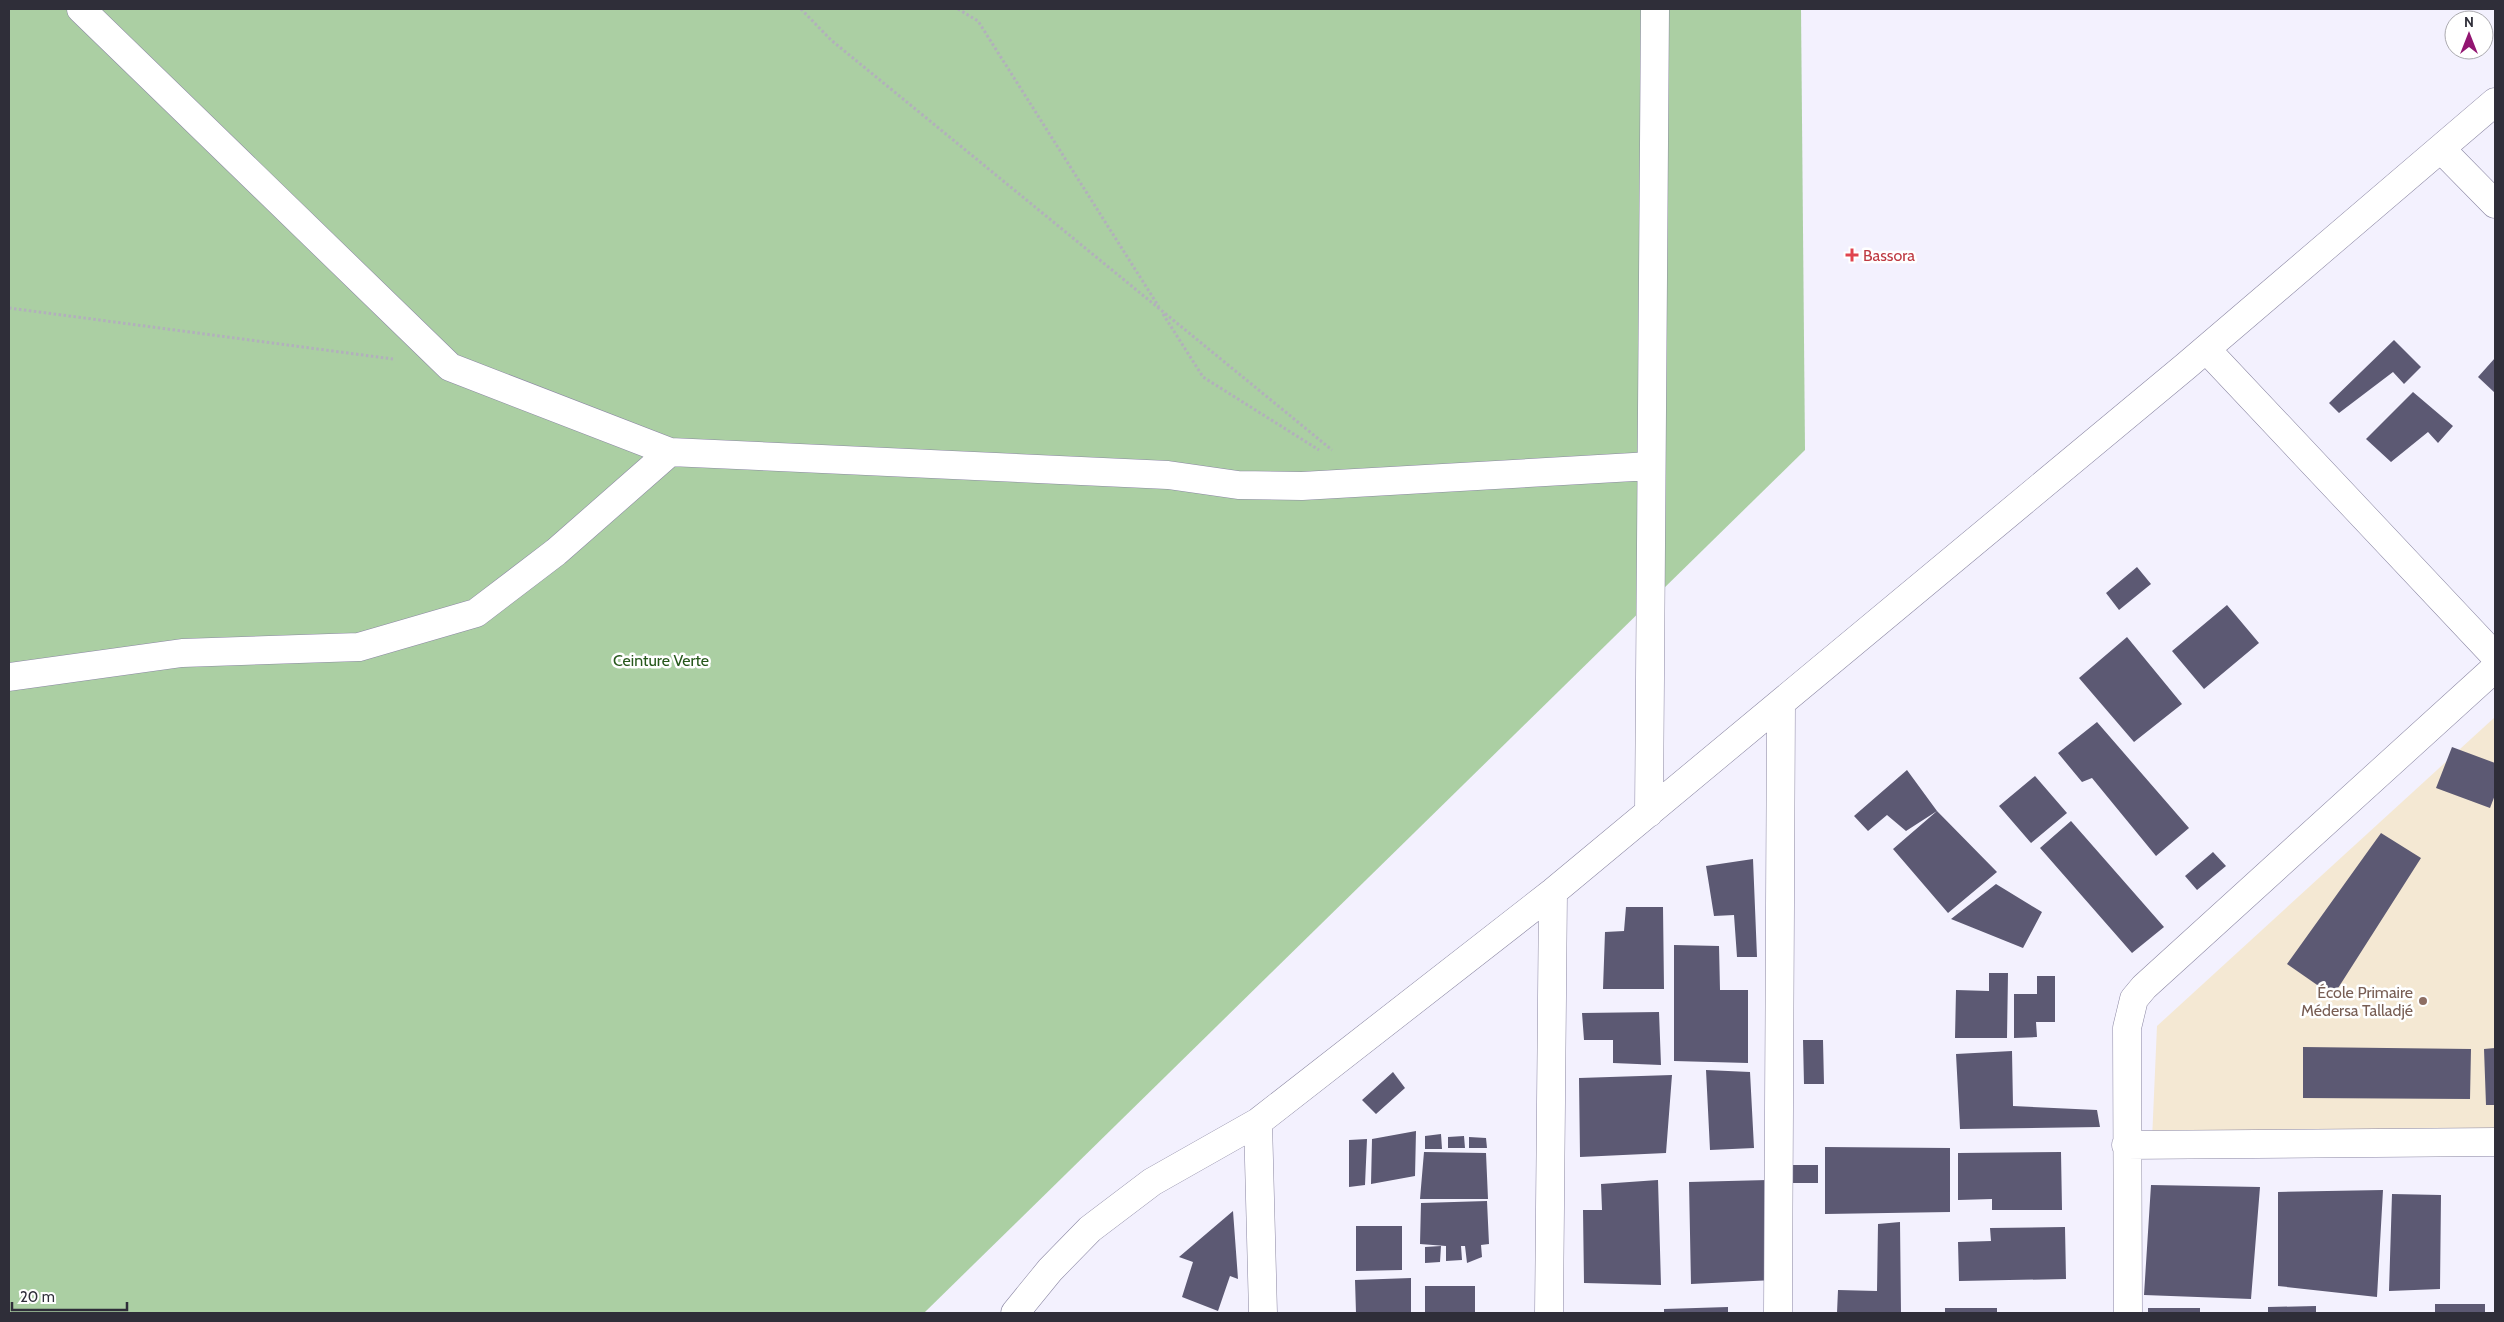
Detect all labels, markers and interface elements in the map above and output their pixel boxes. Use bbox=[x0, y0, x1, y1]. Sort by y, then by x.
north arrow bbox=[2444, 10, 2494, 60]
text: N bbox=[2464, 13, 2474, 31]
place label: Bassora bbox=[1863, 246, 1915, 265]
marker: Bassora bbox=[1845, 248, 1859, 262]
park label: Ceinture Verte bbox=[613, 651, 709, 670]
place label: École Primaire Médersa Talladjé bbox=[2301, 983, 2413, 1020]
marker: École Primaire Médersa Talladjé bbox=[2417, 995, 2429, 1007]
scale bar bbox=[12, 1280, 128, 1312]
text: 20 m bbox=[20, 1288, 55, 1306]

